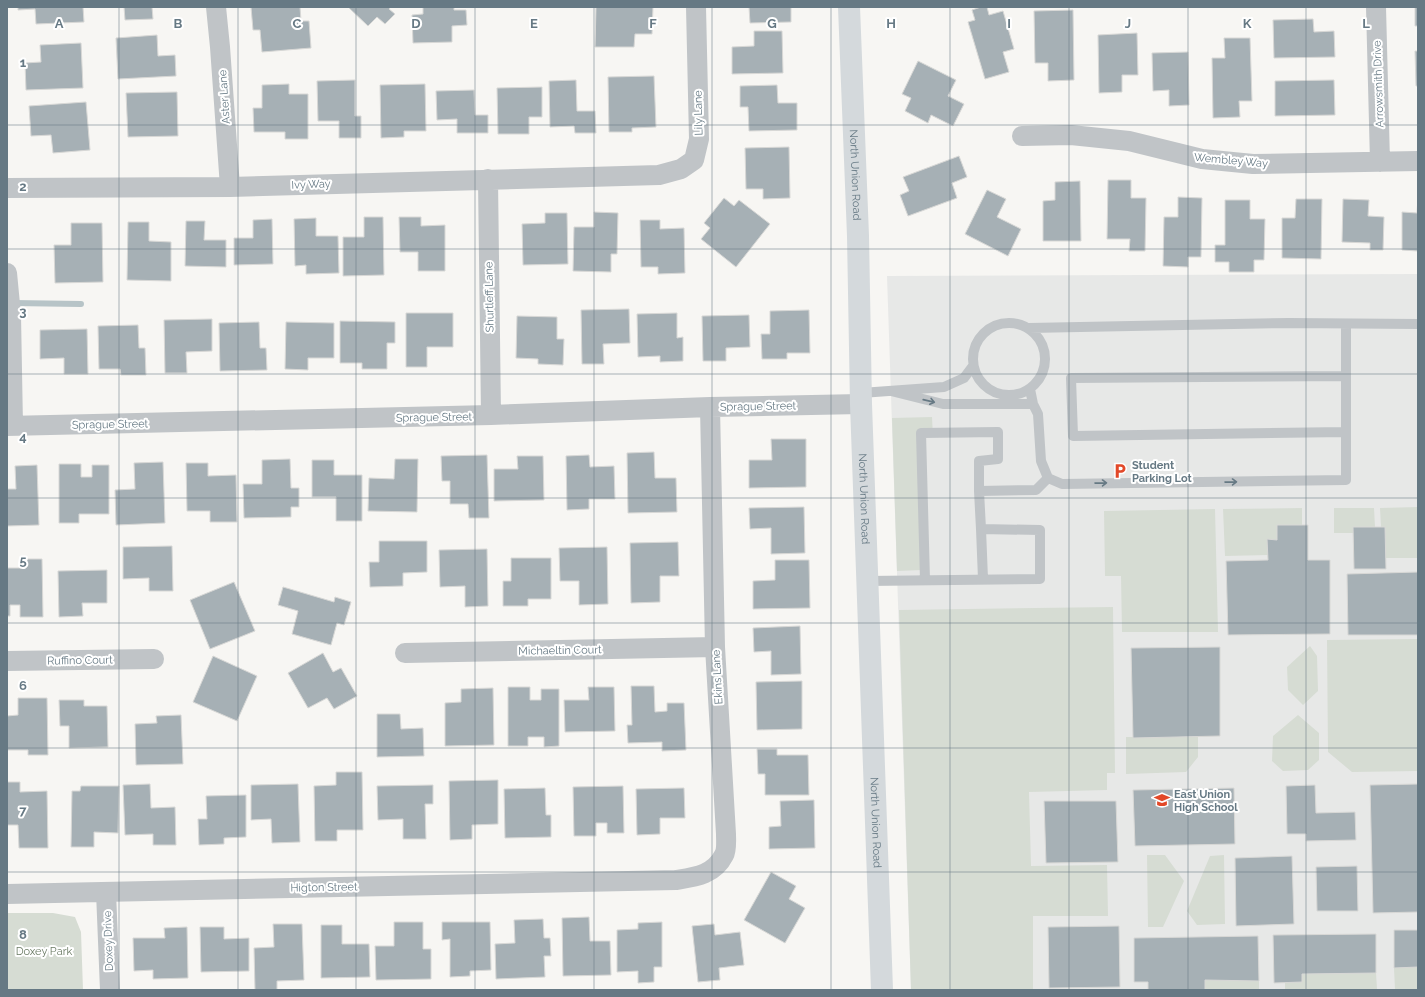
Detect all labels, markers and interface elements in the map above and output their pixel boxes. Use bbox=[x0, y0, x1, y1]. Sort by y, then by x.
text: A bbox=[55, 16, 64, 31]
text: B bbox=[174, 16, 183, 31]
text: C bbox=[293, 16, 302, 31]
text: D bbox=[411, 16, 421, 31]
text: E bbox=[530, 16, 538, 31]
text: F bbox=[649, 16, 657, 31]
text: G bbox=[767, 16, 777, 31]
text: H bbox=[886, 16, 896, 31]
text: I bbox=[1007, 16, 1011, 31]
text: J bbox=[1125, 16, 1131, 31]
text: K bbox=[1243, 16, 1252, 31]
text: L bbox=[1362, 16, 1370, 31]
street label: Arrowsmith Drive bbox=[1370, 40, 1387, 128]
text: 1 bbox=[20, 55, 27, 70]
street label: Aster Lane bbox=[216, 69, 233, 125]
street label: Lily Lane bbox=[692, 90, 705, 136]
street label: North Union Road bbox=[847, 129, 863, 221]
street label: Wembley Way bbox=[1193, 151, 1269, 170]
street label: Ivy Way bbox=[291, 177, 331, 192]
text: 2 bbox=[19, 179, 27, 194]
street label: Shurtleff Lane bbox=[482, 261, 497, 333]
text: 3 bbox=[19, 304, 27, 319]
one-way arrow bbox=[922, 397, 935, 405]
street label: Sprague Street bbox=[720, 399, 797, 414]
street label: Sprague Street bbox=[396, 410, 473, 425]
street label: Sprague Street bbox=[72, 417, 149, 432]
text: 4 bbox=[19, 429, 27, 444]
street label: North Union Road bbox=[856, 453, 872, 545]
place label: Student Parking Lot bbox=[1132, 459, 1193, 485]
parking icon: Student Parking Lot bbox=[1111, 462, 1129, 480]
one-way arrow bbox=[1224, 478, 1237, 486]
one-way arrow bbox=[1094, 479, 1107, 487]
text: 5 bbox=[19, 553, 27, 568]
street label: Michaeltin Court bbox=[518, 643, 602, 658]
street label: Ekins Lane bbox=[710, 649, 725, 705]
street label: Ruffino Court bbox=[47, 653, 113, 668]
text: 6 bbox=[19, 678, 27, 693]
street label: North Union Road bbox=[867, 777, 884, 868]
place label: East Union High School bbox=[1174, 788, 1238, 814]
school or university icon: East Union High School bbox=[1153, 791, 1171, 809]
text: 7 bbox=[19, 803, 27, 818]
street label: Higton Street bbox=[290, 880, 358, 895]
street label: Doxey Drive bbox=[101, 910, 116, 971]
text: 8 bbox=[19, 927, 27, 942]
park label: Doxey Park bbox=[16, 945, 73, 958]

